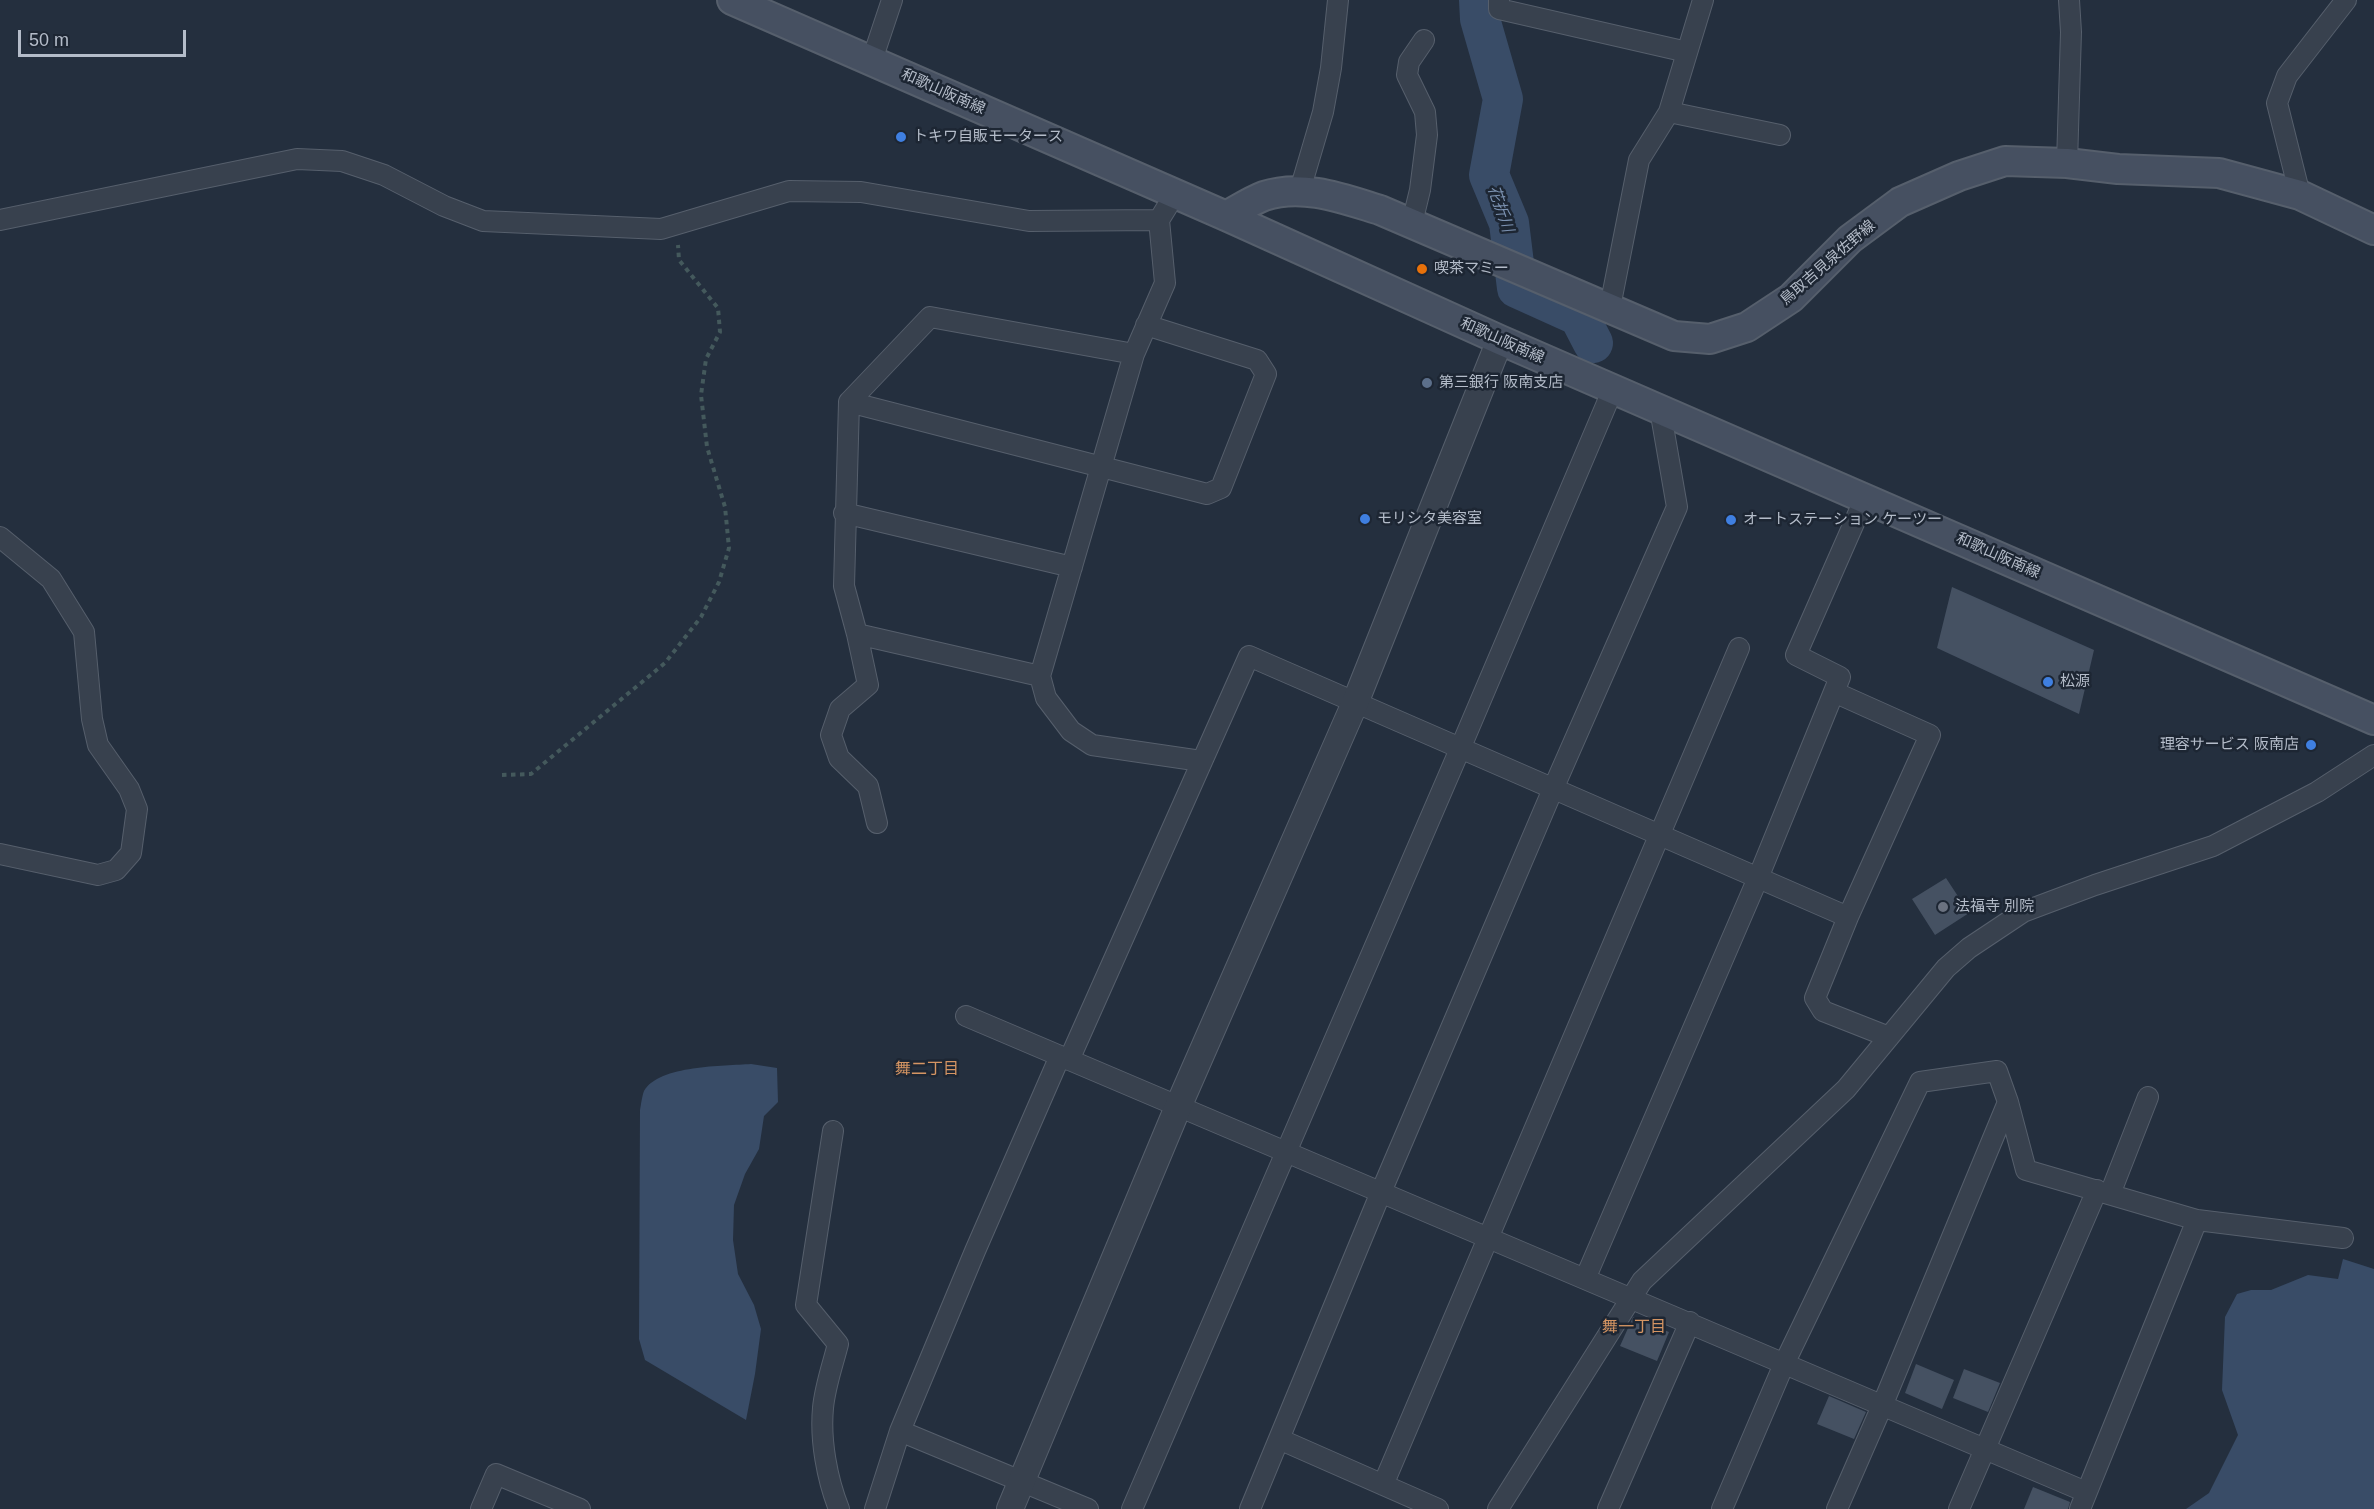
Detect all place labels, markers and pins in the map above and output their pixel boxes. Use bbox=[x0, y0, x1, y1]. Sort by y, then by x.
place label: トキワ自販モータース bbox=[913, 128, 1063, 146]
marker: トキワ自販モータース bbox=[894, 130, 908, 144]
place label: 喫茶マミー bbox=[1434, 260, 1509, 278]
marker: 喫茶マミー bbox=[1415, 262, 1429, 276]
place label: 第三銀行 阪南支店 bbox=[1439, 374, 1563, 392]
marker: 第三銀行 阪南支店 bbox=[1420, 376, 1434, 390]
place label: モリシタ美容室 bbox=[1377, 510, 1482, 528]
place label: オートステーション ケーツー bbox=[1743, 511, 1942, 529]
marker: モリシタ美容室 bbox=[1358, 512, 1372, 526]
marker: オートステーション ケーツー bbox=[1724, 513, 1738, 527]
place label: 松源 bbox=[2060, 673, 2090, 691]
marker: 松源 bbox=[2041, 675, 2055, 689]
place label: 理容サービス 阪南店 bbox=[2160, 736, 2299, 754]
marker: 理容サービス 阪南店 bbox=[2304, 738, 2318, 752]
place label: 法福寺 別院 bbox=[1955, 898, 2034, 916]
marker: 法福寺 別院 bbox=[1936, 900, 1950, 914]

